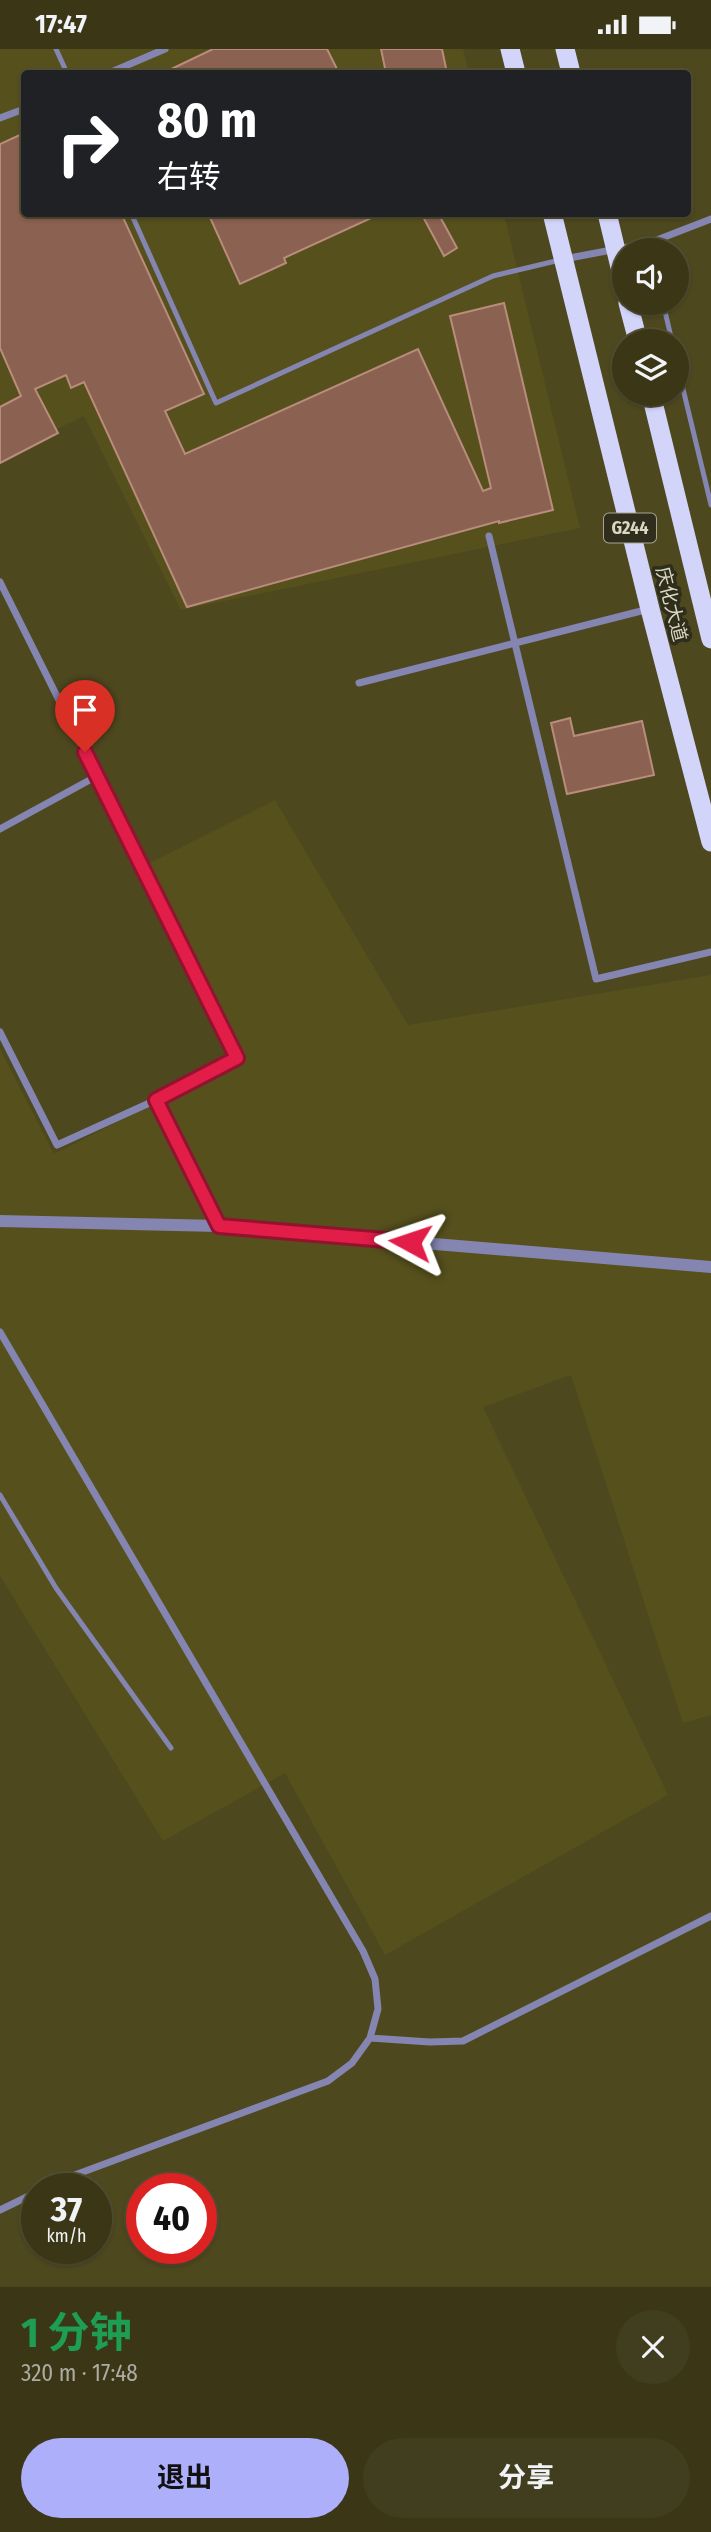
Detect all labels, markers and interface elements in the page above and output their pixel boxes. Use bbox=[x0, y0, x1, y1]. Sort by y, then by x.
text: 17:47 bbox=[35, 9, 87, 40]
text: 80 m bbox=[157, 91, 257, 150]
icon: right bbox=[42, 98, 133, 189]
text: 右转 bbox=[157, 158, 221, 196]
map controls bbox=[612, 238, 689, 406]
button: sound bbox=[612, 238, 689, 315]
button: layers bbox=[612, 329, 689, 406]
road number: G244 bbox=[604, 513, 656, 543]
street label: 庆化大道 bbox=[651, 564, 692, 644]
pin bbox=[55, 680, 115, 752]
icon: arrive bbox=[66, 691, 104, 729]
position arrow bbox=[373, 1205, 447, 1279]
speed limit sign: 40 bbox=[126, 2173, 217, 2264]
text: 37 bbox=[51, 2188, 82, 2230]
text: km/h bbox=[46, 2225, 87, 2247]
text: 1 分钟 bbox=[21, 2308, 132, 2358]
button: close bbox=[616, 2310, 690, 2384]
text: 320 m · 17:48 bbox=[21, 2359, 138, 2387]
button: 退出 bbox=[21, 2438, 349, 2518]
button: 分享 bbox=[363, 2438, 690, 2518]

